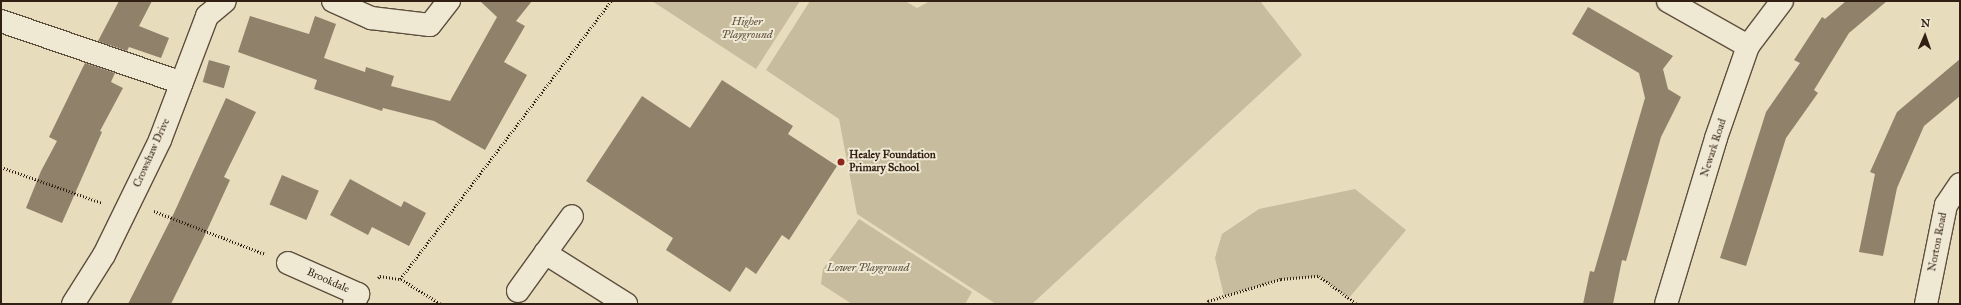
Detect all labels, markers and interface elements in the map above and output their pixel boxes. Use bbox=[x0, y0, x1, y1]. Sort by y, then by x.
park label: Higher Playground bbox=[722, 16, 772, 42]
north arrow bbox=[1905, 16, 1945, 56]
text: N bbox=[1921, 17, 1930, 30]
street label: Crowshaw Drive bbox=[131, 116, 173, 190]
street label: Newark Road bbox=[1698, 117, 1730, 179]
place label: Healey Foundation Primary School bbox=[849, 149, 936, 175]
marker: Healey Foundation Primary School bbox=[836, 157, 846, 167]
street label: Norton Road bbox=[1926, 211, 1950, 273]
park label: Lower Playground bbox=[827, 261, 909, 275]
street label: Brookdale bbox=[305, 266, 351, 296]

